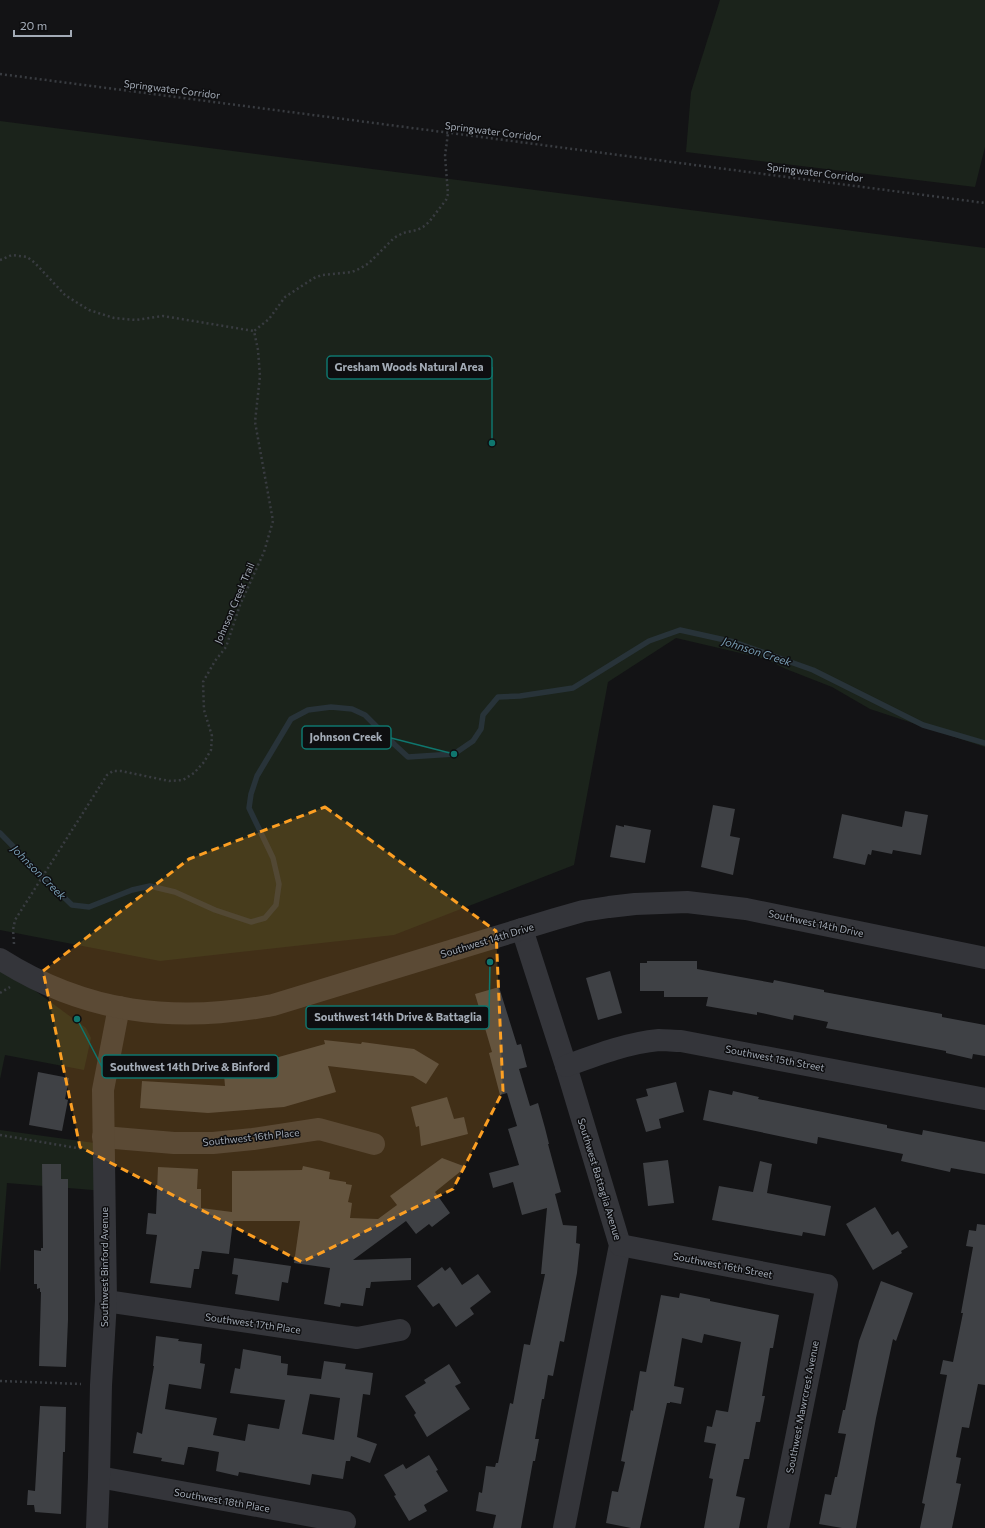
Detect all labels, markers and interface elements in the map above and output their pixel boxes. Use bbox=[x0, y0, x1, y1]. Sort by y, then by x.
scale bar bbox=[14, 12, 71, 38]
text: 20 m bbox=[20, 18, 47, 32]
street label: Springwater Corridor bbox=[123, 77, 221, 101]
street label: Springwater Corridor bbox=[444, 119, 542, 143]
street label: Springwater Corridor bbox=[766, 160, 864, 184]
callout: Gresham Woods Natural Area bbox=[327, 356, 492, 379]
text: Gresham Woods Natural Area bbox=[335, 360, 484, 373]
street label: Johnson Creek Trail bbox=[212, 561, 256, 645]
water label: Johnson Creek bbox=[720, 633, 794, 670]
callout: Johnson Creek bbox=[302, 726, 391, 749]
text: Johnson Creek bbox=[310, 730, 383, 744]
water label: Johnson Creek bbox=[8, 841, 70, 903]
street label: Southwest 14th Drive bbox=[767, 907, 865, 939]
street label: Southwest 14th Drive bbox=[439, 920, 535, 960]
callout: Southwest 14th Drive & Battaglia bbox=[306, 1006, 489, 1029]
text: Southwest 14th Drive & Battaglia bbox=[314, 1010, 482, 1023]
street label: Southwest 15th Street bbox=[724, 1042, 826, 1074]
callout: Southwest 14th Drive & Binford bbox=[102, 1055, 278, 1078]
text: Southwest 14th Drive & Binford bbox=[110, 1060, 270, 1073]
street label: Southwest Battaglia Avenue bbox=[576, 1117, 624, 1241]
street label: Southwest 16th Place bbox=[202, 1126, 300, 1148]
street label: Southwest Binford Avenue bbox=[98, 1207, 110, 1327]
street label: Southwest 16th Street bbox=[672, 1249, 774, 1281]
street label: Southwest 17th Place bbox=[204, 1310, 302, 1336]
street label: Southwest Mawrcrest Avenue bbox=[783, 1340, 821, 1474]
street label: Southwest 18th Place bbox=[173, 1486, 271, 1514]

